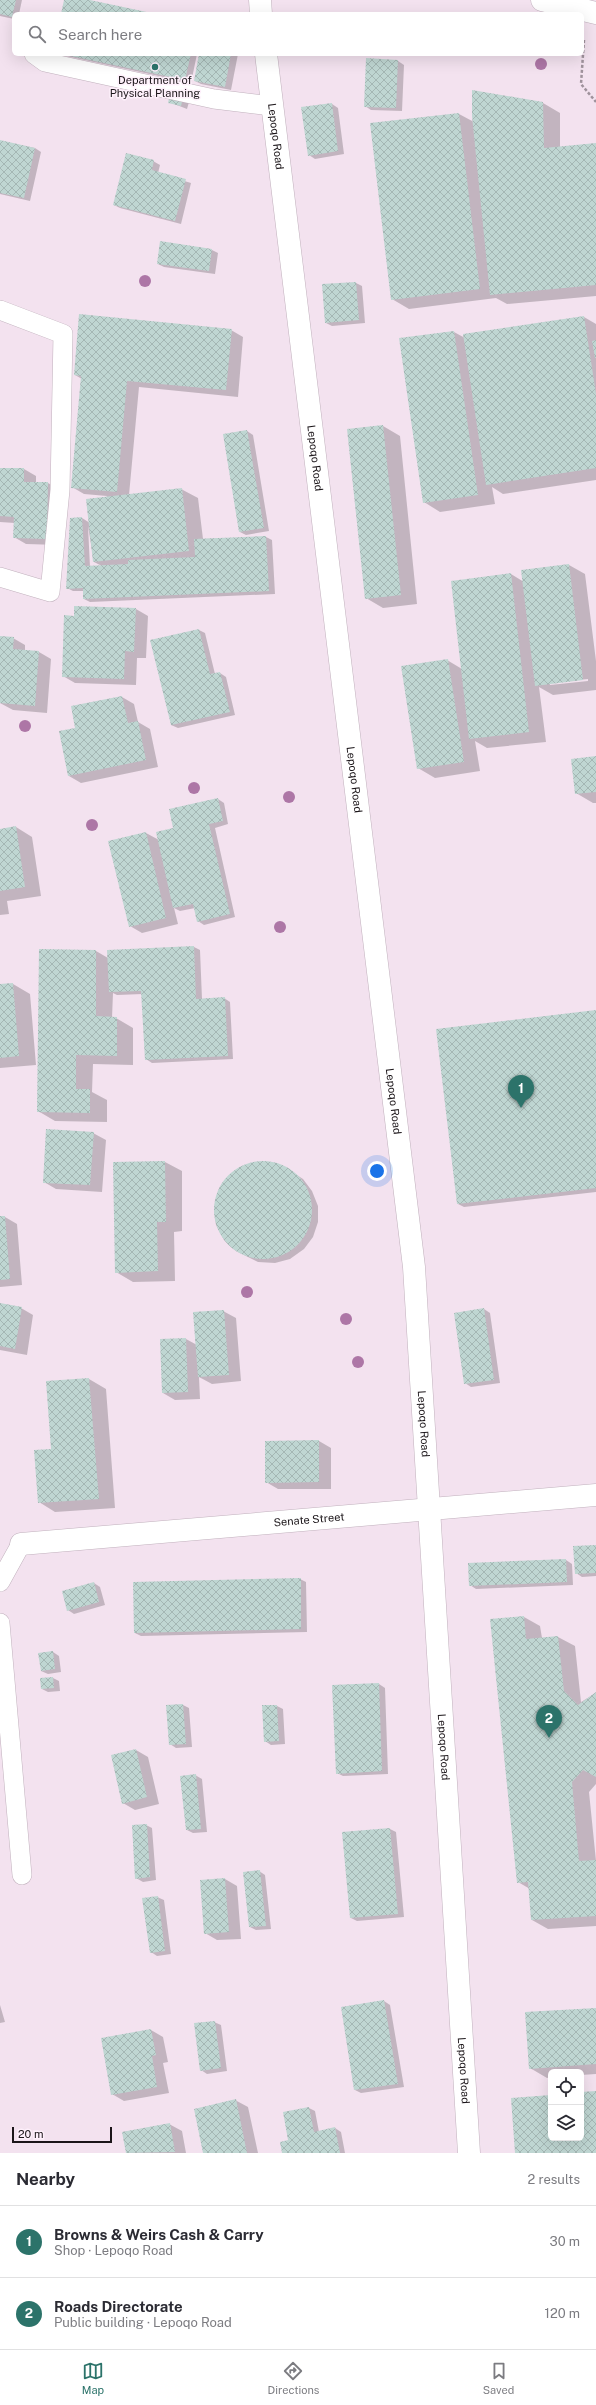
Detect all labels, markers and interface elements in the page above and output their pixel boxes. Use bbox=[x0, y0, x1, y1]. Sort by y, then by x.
search box bbox=[12, 12, 584, 56]
icon: search bbox=[26, 23, 48, 45]
text: Search here bbox=[58, 26, 142, 43]
marker: Department of Physical Planning bbox=[150, 62, 160, 72]
place label: Department of Physical Planning bbox=[110, 74, 200, 99]
street label: Lepoqo Road bbox=[266, 103, 286, 170]
street label: Lepoqo Road bbox=[305, 424, 325, 492]
street label: Lepoqo Road bbox=[345, 746, 365, 813]
street label: Lepoqo Road bbox=[384, 1067, 404, 1135]
pin: 1 bbox=[508, 1075, 534, 1108]
your location bbox=[367, 1161, 387, 1181]
street label: Lepoqo Road bbox=[416, 1390, 432, 1457]
street label: Senate Street bbox=[273, 1510, 345, 1528]
pin: 2 bbox=[536, 1705, 562, 1738]
street label: Lepoqo Road bbox=[436, 1713, 452, 1781]
street label: Lepoqo Road bbox=[456, 2037, 472, 2104]
map controls bbox=[548, 2069, 584, 2141]
button: locate bbox=[548, 2069, 584, 2105]
button: layers bbox=[548, 2105, 584, 2141]
scale bar bbox=[12, 2125, 112, 2144]
text: 20 m bbox=[18, 2128, 43, 2140]
text: Nearby bbox=[16, 2169, 75, 2189]
text: 2 results bbox=[528, 2172, 580, 2187]
text: Browns & Weirs Cash & Carry bbox=[54, 2226, 264, 2243]
text: 1 bbox=[26, 2234, 32, 2249]
text: 30 m bbox=[550, 2234, 580, 2249]
text: Shop · Lepoqo Road bbox=[54, 2243, 173, 2258]
text: Roads Directorate bbox=[54, 2298, 183, 2315]
text: 2 bbox=[25, 2306, 33, 2321]
text: 120 m bbox=[545, 2306, 580, 2321]
text: Public building · Lepoqo Road bbox=[54, 2315, 232, 2330]
tab: Map bbox=[82, 2360, 104, 2396]
tab: Directions bbox=[268, 2360, 319, 2396]
tab: Saved bbox=[483, 2360, 514, 2396]

